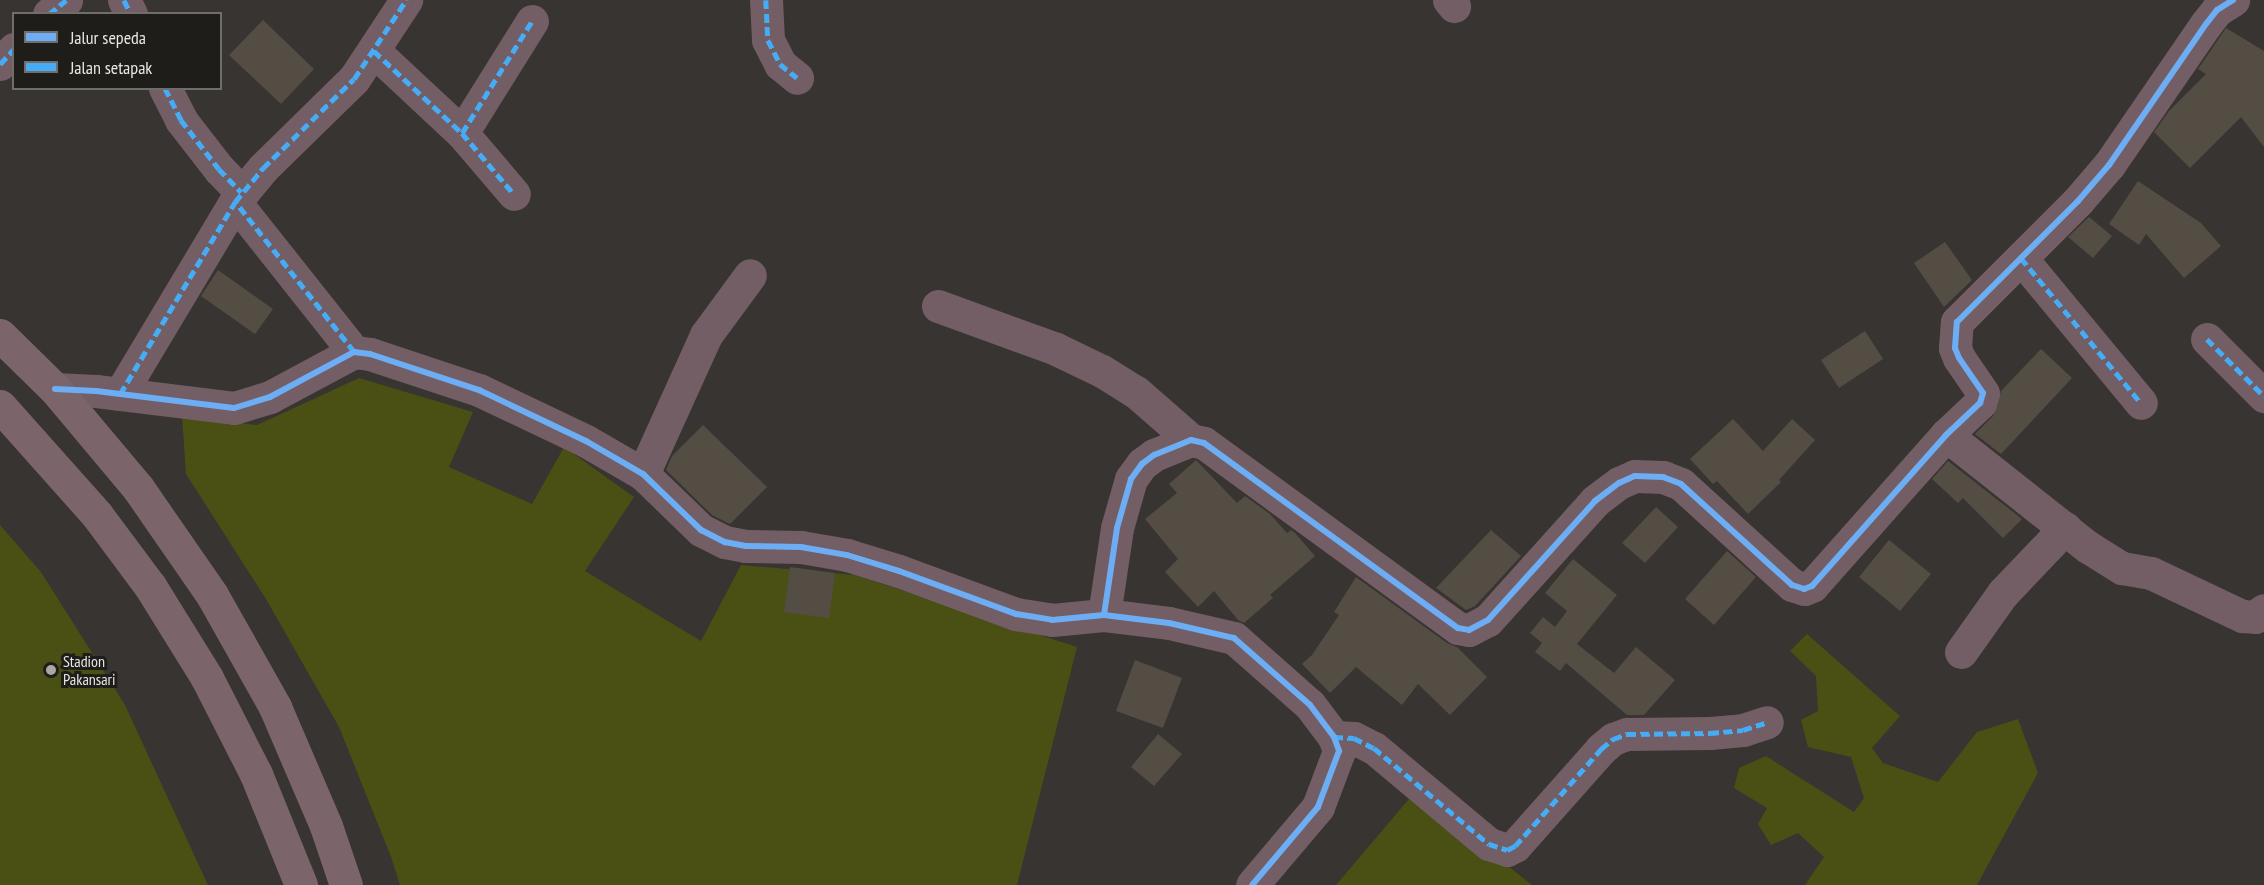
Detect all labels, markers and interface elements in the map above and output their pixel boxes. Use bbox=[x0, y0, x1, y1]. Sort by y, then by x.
legend bbox=[12, 12, 222, 90]
text: Jalur sepeda bbox=[70, 26, 146, 49]
text: Jalan setapak bbox=[70, 56, 152, 79]
place label: Stadion Pakansari bbox=[63, 651, 115, 689]
marker: Stadion Pakansari bbox=[44, 663, 58, 677]

